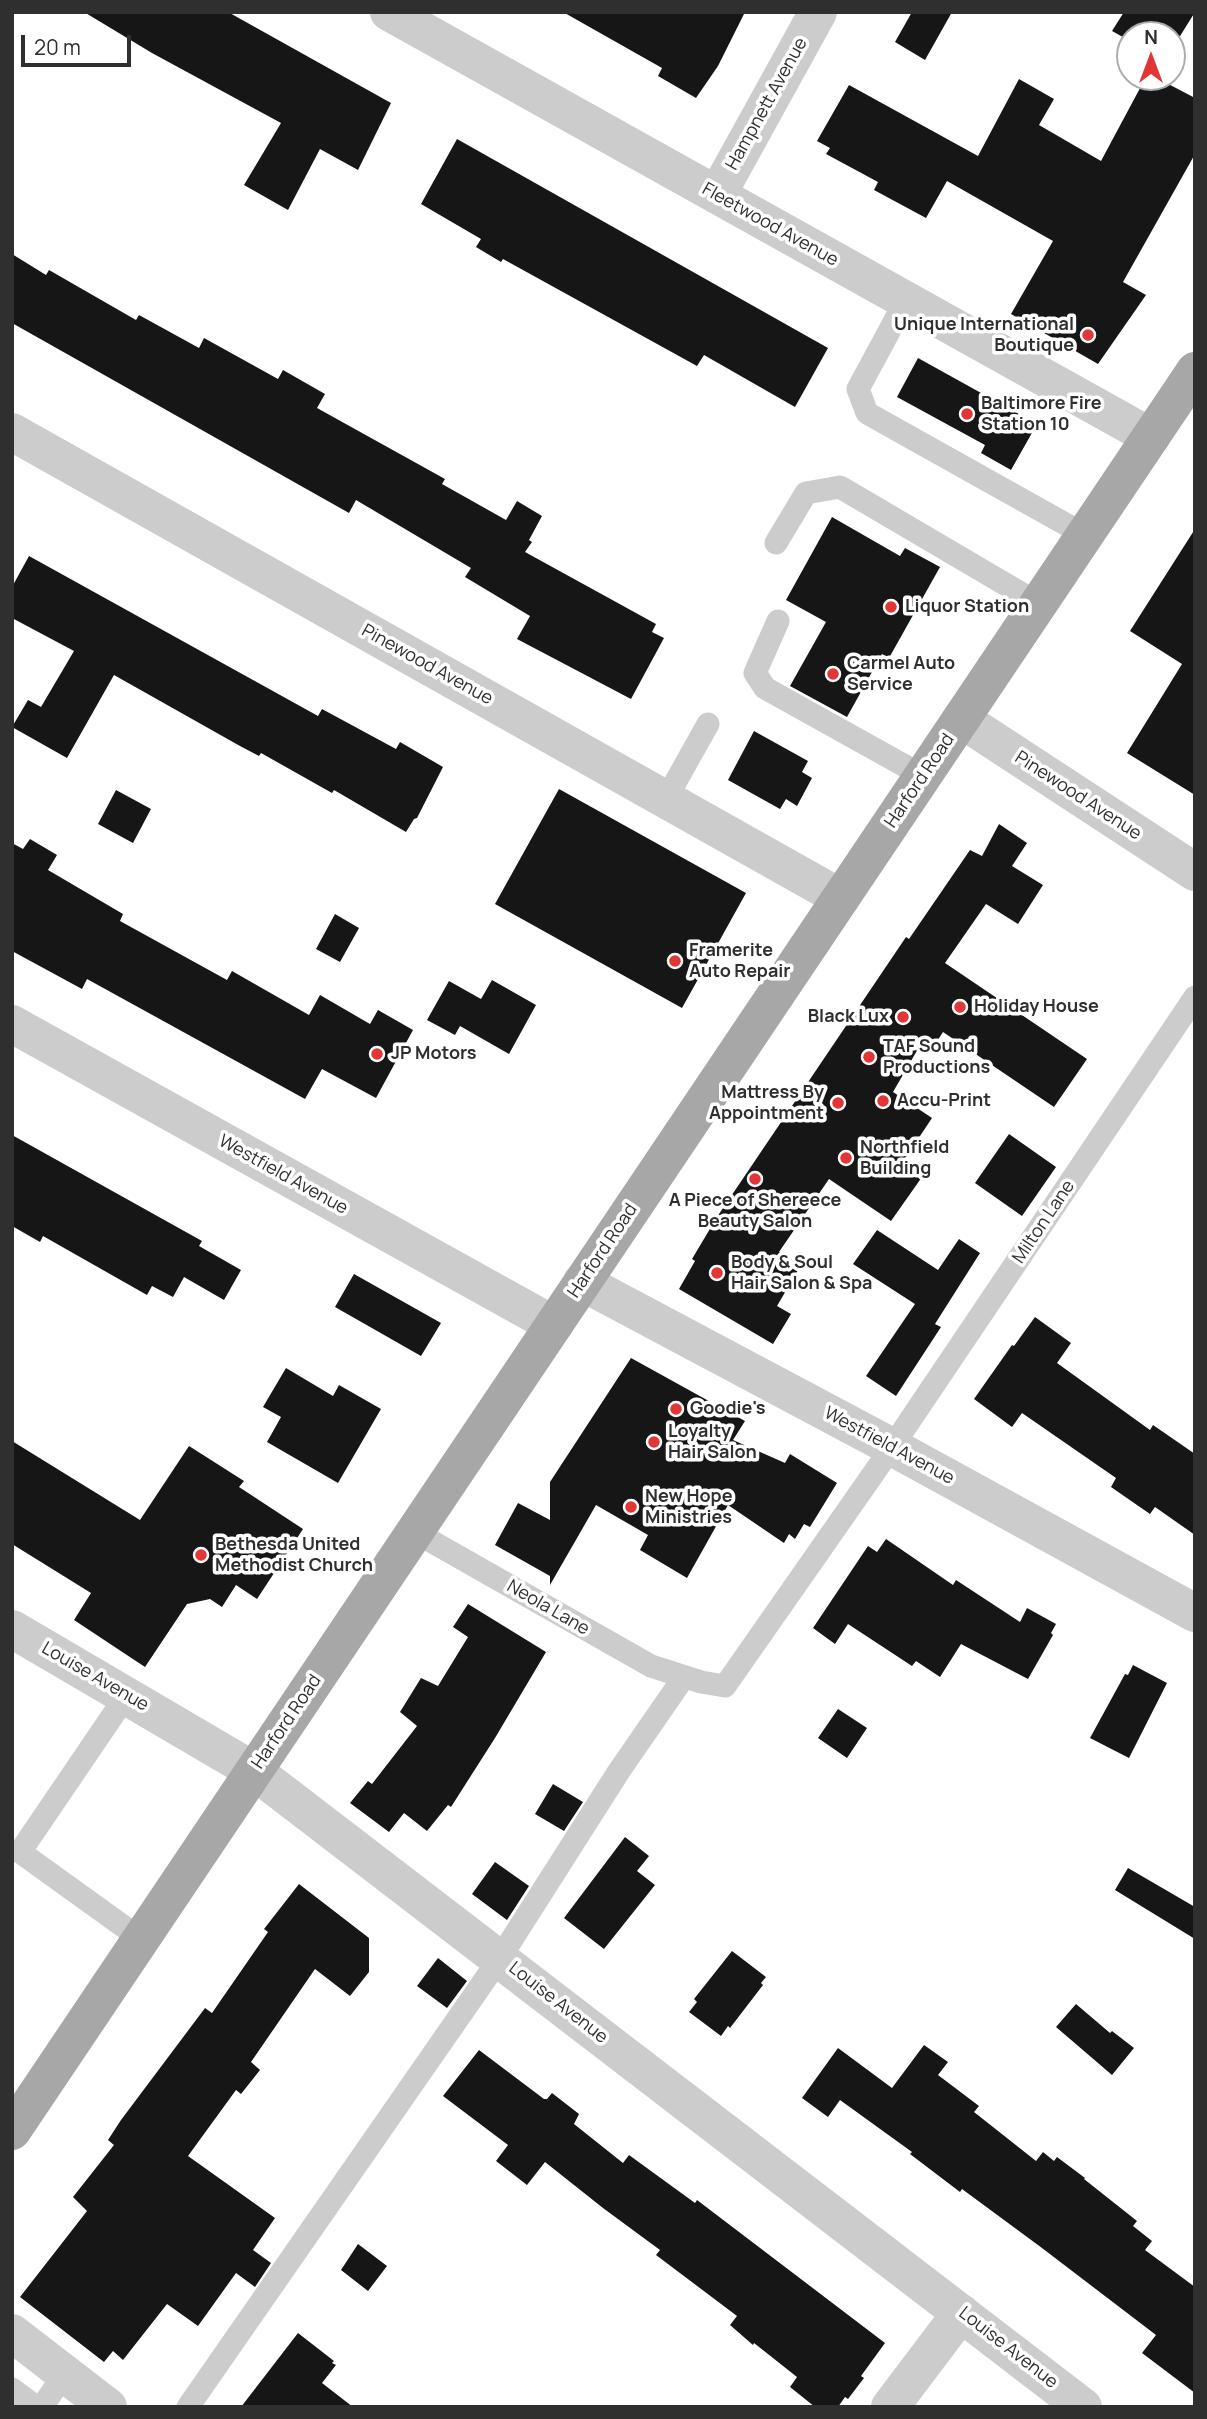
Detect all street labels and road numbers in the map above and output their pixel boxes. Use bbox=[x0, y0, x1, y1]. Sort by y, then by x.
street label: Hampnett Avenue bbox=[722, 34, 812, 174]
street label: Fleetwood Avenue bbox=[698, 179, 842, 271]
street label: Pinewood Avenue bbox=[358, 620, 496, 710]
street label: Harford Road bbox=[881, 730, 959, 832]
street label: Pinewood Avenue bbox=[1011, 747, 1145, 845]
street label: Westfield Avenue bbox=[215, 1131, 351, 1219]
street label: Milton Lane bbox=[1008, 1176, 1080, 1268]
street label: Harford Road bbox=[564, 1200, 642, 1302]
street label: Westfield Avenue bbox=[820, 1403, 958, 1489]
street label: Neola Lane bbox=[503, 1576, 593, 1640]
street label: Louise Avenue bbox=[38, 1638, 152, 1716]
street label: Harford Road bbox=[248, 1671, 326, 1773]
street label: Louise Avenue bbox=[504, 1958, 612, 2048]
street label: Louise Avenue bbox=[954, 2303, 1062, 2393]

